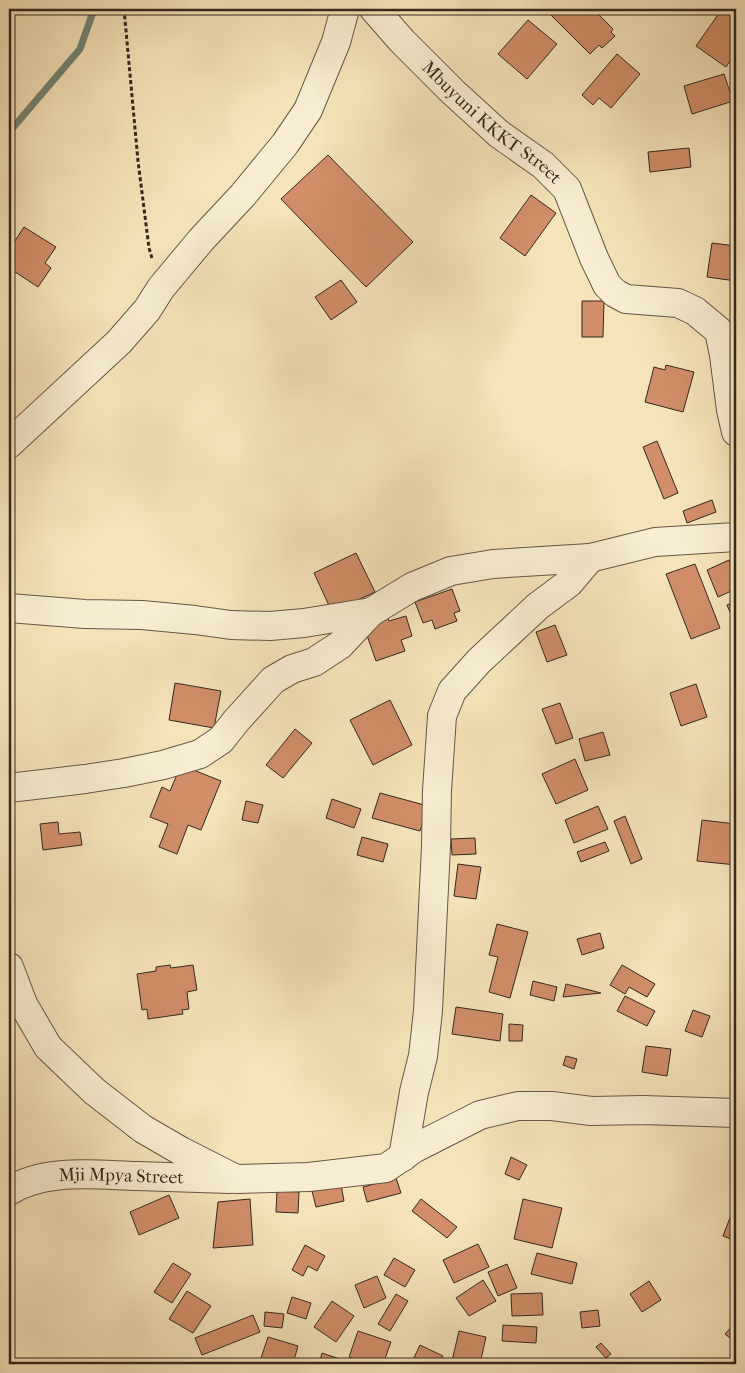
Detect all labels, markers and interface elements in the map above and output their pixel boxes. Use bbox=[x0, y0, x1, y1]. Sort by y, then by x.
street label: Mbuyuni KKKT Street bbox=[417, 57, 566, 189]
street label: Mji Mpya Street bbox=[58, 1164, 185, 1189]

